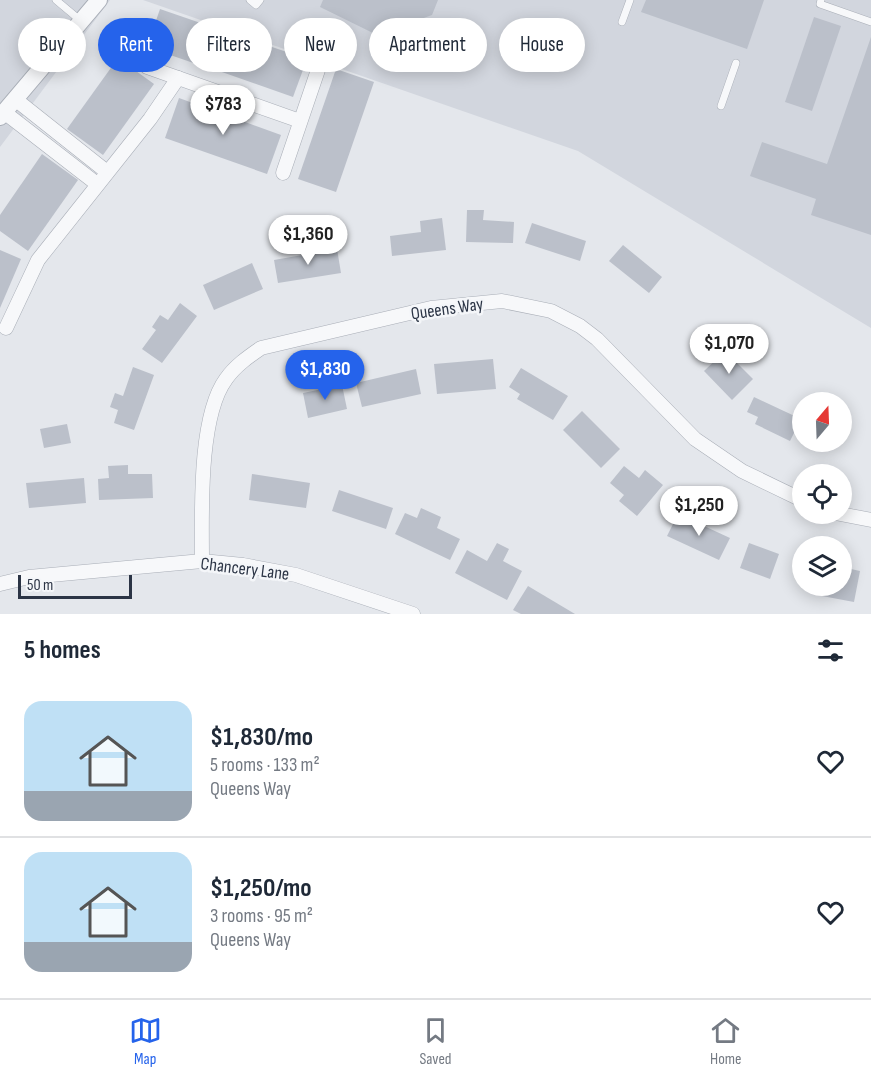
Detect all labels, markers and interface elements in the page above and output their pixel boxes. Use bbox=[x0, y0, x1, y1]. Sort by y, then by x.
chip: Buy bbox=[18, 18, 86, 72]
chip: Rent bbox=[98, 18, 174, 72]
chip: Filters bbox=[186, 18, 272, 72]
chip: New bbox=[284, 18, 357, 72]
chip: Apartment bbox=[369, 18, 487, 72]
chip: House bbox=[499, 18, 585, 72]
pin: $783 bbox=[187, 85, 259, 136]
text: $783 bbox=[204, 92, 242, 116]
pin: $1,360 bbox=[259, 215, 357, 266]
text: $1,360 bbox=[283, 222, 333, 246]
street label: Queens Way bbox=[409, 294, 485, 324]
pin: $1,070 bbox=[680, 324, 778, 375]
text: $1,070 bbox=[704, 331, 754, 355]
pin: $1,830 bbox=[276, 350, 374, 401]
text: $1,830 bbox=[299, 357, 351, 381]
north arrow bbox=[792, 392, 852, 452]
map controls bbox=[792, 392, 852, 596]
button: locate bbox=[792, 464, 852, 524]
pin: $1,250 bbox=[650, 486, 748, 537]
text: $1,250 bbox=[674, 493, 724, 517]
button: layers bbox=[792, 536, 852, 596]
street label: Chancery Lane bbox=[200, 553, 290, 585]
scale bar bbox=[18, 572, 132, 600]
text: 50 m bbox=[27, 576, 53, 595]
icon: filters bbox=[814, 634, 847, 667]
text: 5 homes bbox=[24, 635, 101, 666]
text: $1,830/mo bbox=[210, 722, 313, 753]
icon: home bbox=[72, 725, 144, 797]
icon: heart bbox=[814, 745, 847, 778]
text: 5 rooms · 133 m² bbox=[210, 753, 320, 777]
text: Queens Way bbox=[210, 777, 291, 801]
text: $1,250/mo bbox=[210, 873, 312, 904]
icon: home bbox=[72, 876, 144, 948]
icon: heart bbox=[814, 896, 847, 929]
text: 3 rooms · 95 m² bbox=[210, 904, 313, 928]
text: Queens Way bbox=[210, 928, 291, 952]
tab: Map bbox=[129, 1014, 162, 1069]
tab: Saved bbox=[419, 1014, 452, 1069]
tab: Home bbox=[709, 1014, 742, 1069]

